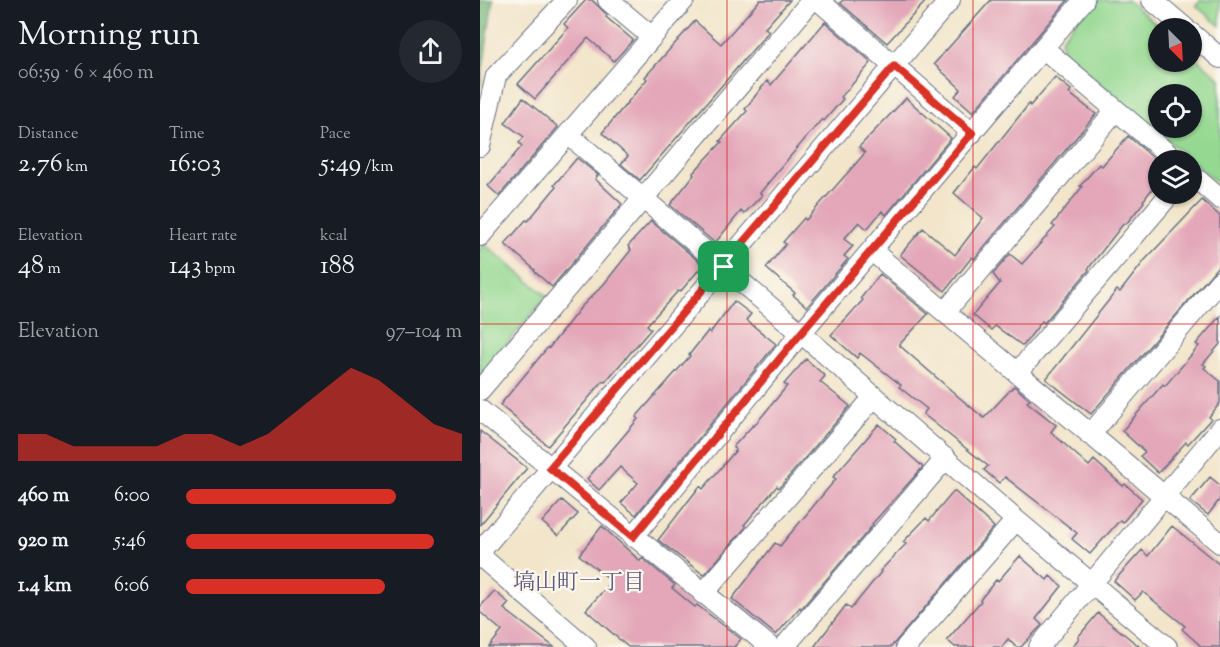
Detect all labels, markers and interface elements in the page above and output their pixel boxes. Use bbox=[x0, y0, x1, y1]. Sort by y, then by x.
text: Morning run bbox=[18, 12, 200, 60]
north arrow bbox=[1148, 18, 1202, 72]
map controls bbox=[1148, 18, 1202, 204]
button: share bbox=[399, 20, 462, 83]
text: 06:59 · 6 × 460 m bbox=[18, 59, 154, 88]
button: locate bbox=[1148, 84, 1202, 138]
text: Distance bbox=[18, 123, 78, 146]
text: Time bbox=[169, 123, 205, 146]
text: Pace bbox=[320, 123, 351, 146]
text: 2.76 bbox=[18, 146, 63, 183]
text: 16:03 bbox=[169, 146, 221, 183]
text: 5:49 bbox=[320, 146, 361, 183]
button: layers bbox=[1148, 150, 1202, 204]
text: km bbox=[63, 156, 88, 179]
text: /km bbox=[361, 156, 394, 179]
text: Elevation bbox=[18, 225, 83, 248]
text: Heart rate bbox=[169, 225, 237, 248]
text: kcal bbox=[320, 225, 348, 248]
pin bbox=[698, 241, 749, 292]
text: 48 bbox=[18, 248, 44, 285]
text: 143 bbox=[169, 248, 201, 285]
text: 188 bbox=[320, 248, 355, 285]
icon: arrive bbox=[707, 250, 740, 283]
text: m bbox=[44, 258, 61, 281]
text: bpm bbox=[201, 258, 236, 281]
text: Elevation bbox=[18, 318, 99, 347]
text: 97–104 m bbox=[386, 318, 462, 347]
text: 460 m bbox=[18, 482, 69, 511]
text: 6:00 bbox=[114, 482, 150, 511]
text: 920 m bbox=[18, 527, 68, 556]
text: 5:46 bbox=[114, 527, 146, 556]
district label: 塙山町一丁目 bbox=[513, 568, 645, 600]
text: 1.4 km bbox=[18, 572, 72, 601]
text: 6:06 bbox=[114, 572, 149, 601]

